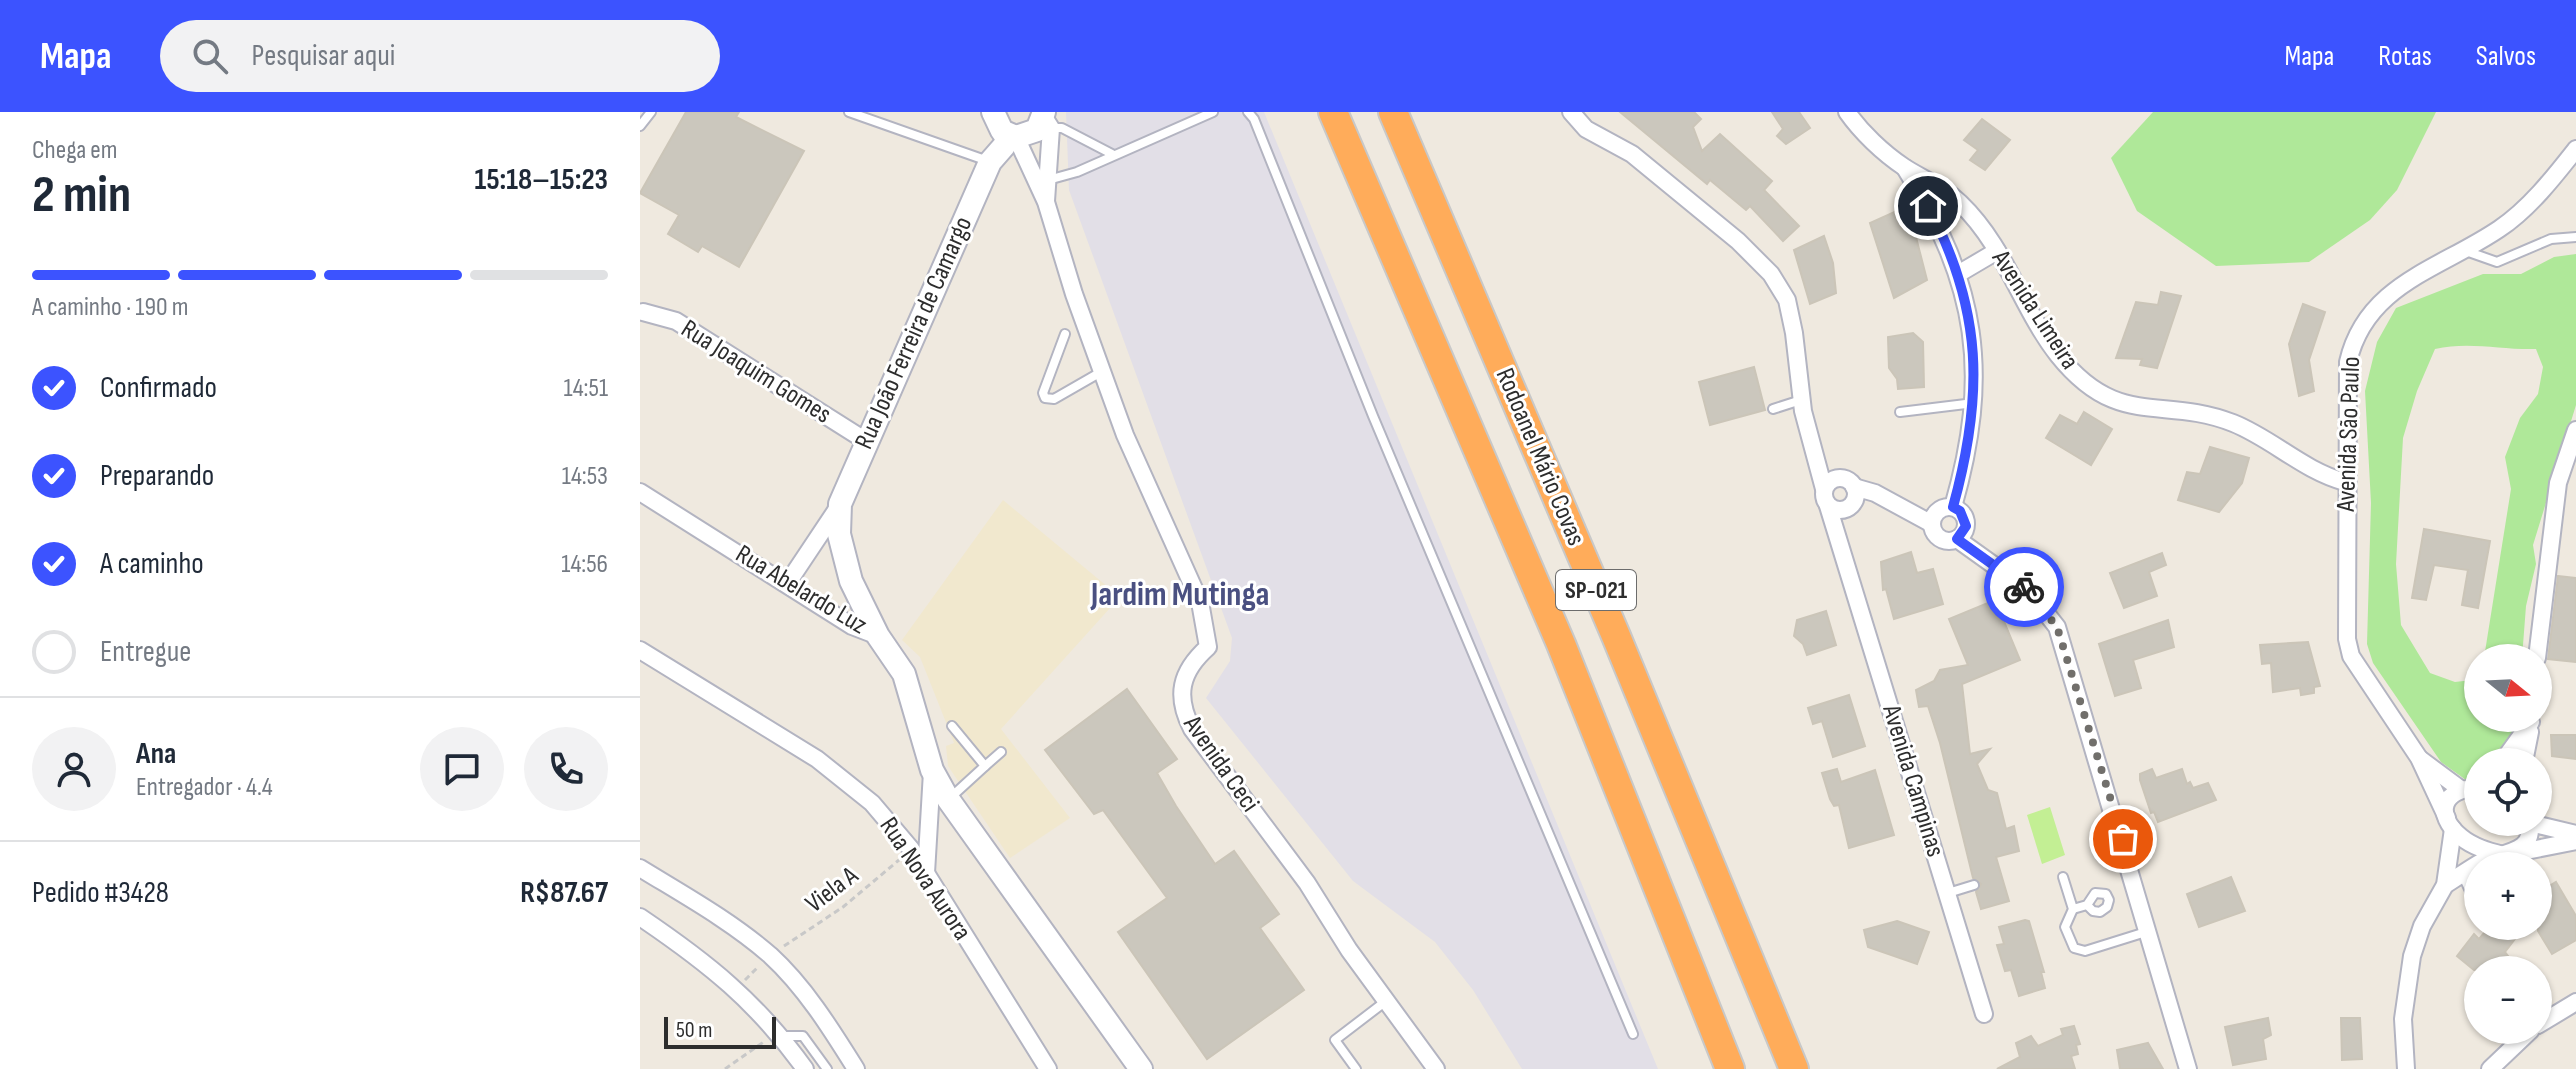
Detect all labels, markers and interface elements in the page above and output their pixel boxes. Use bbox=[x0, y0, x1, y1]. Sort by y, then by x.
search box bbox=[160, 20, 720, 92]
text: Mapa bbox=[40, 34, 112, 79]
icon: search bbox=[188, 34, 232, 78]
text: Pesquisar aqui bbox=[252, 38, 395, 74]
text: Mapa bbox=[2285, 40, 2334, 73]
text: Rotas bbox=[2378, 40, 2432, 73]
text: Salvos bbox=[2476, 40, 2536, 73]
text: Chega em bbox=[32, 135, 118, 166]
text: 15:18–15:23 bbox=[475, 162, 608, 198]
text: 2 min bbox=[32, 164, 131, 227]
pin bbox=[1894, 172, 1962, 240]
icon: home bbox=[1906, 184, 1950, 228]
street label: Rua João Ferreira de Camargo bbox=[849, 212, 979, 454]
street label: Avenida Limeira bbox=[1985, 244, 2085, 375]
text: A caminho · 190 m bbox=[32, 292, 188, 323]
street label: Rua Joaquim Gomes bbox=[675, 314, 837, 430]
street label: Avenida São Paulo bbox=[2331, 356, 2367, 513]
street label: Rodoanel Mário Covas bbox=[1489, 364, 1591, 550]
icon: check bbox=[32, 366, 76, 410]
text: Confirmado bbox=[100, 370, 217, 406]
text: 14:51 bbox=[564, 373, 608, 404]
icon: check bbox=[32, 454, 76, 498]
text: Preparando bbox=[100, 458, 214, 494]
text: 14:53 bbox=[562, 461, 608, 492]
street label: Rua Abelardo Luz bbox=[730, 539, 872, 641]
icon: check bbox=[32, 542, 76, 586]
text: A caminho bbox=[100, 546, 204, 582]
courier bbox=[1984, 547, 2064, 627]
text: 14:56 bbox=[561, 549, 608, 580]
icon: bike bbox=[2002, 565, 2046, 609]
road number: SP-021 bbox=[1556, 570, 1636, 610]
district label: Jardim Mutinga bbox=[1090, 574, 1269, 615]
text: Entregue bbox=[100, 634, 191, 670]
north arrow bbox=[2464, 644, 2552, 732]
map controls bbox=[2464, 644, 2552, 1044]
street label: Avenida Campinas bbox=[1875, 700, 1951, 861]
street label: Avenida Ceci bbox=[1176, 709, 1265, 818]
button: person bbox=[32, 727, 116, 811]
button: chat bbox=[420, 727, 504, 811]
button: phone bbox=[524, 727, 608, 811]
text: Ana bbox=[136, 736, 176, 772]
button: locate bbox=[2464, 748, 2552, 836]
text: Entregador · 4.4 bbox=[136, 772, 273, 803]
pin bbox=[2089, 805, 2157, 873]
street label: Rua Nova Aurora bbox=[873, 812, 977, 946]
icon: bag bbox=[2101, 817, 2145, 861]
button: + bbox=[2464, 852, 2552, 940]
street label: Viela A bbox=[800, 860, 865, 920]
text: Pedido #3428 bbox=[32, 875, 169, 911]
text: R$87.67 bbox=[520, 875, 608, 911]
button: − bbox=[2464, 956, 2552, 1044]
scale bar bbox=[664, 1013, 776, 1049]
text: 50 m bbox=[676, 1017, 712, 1044]

